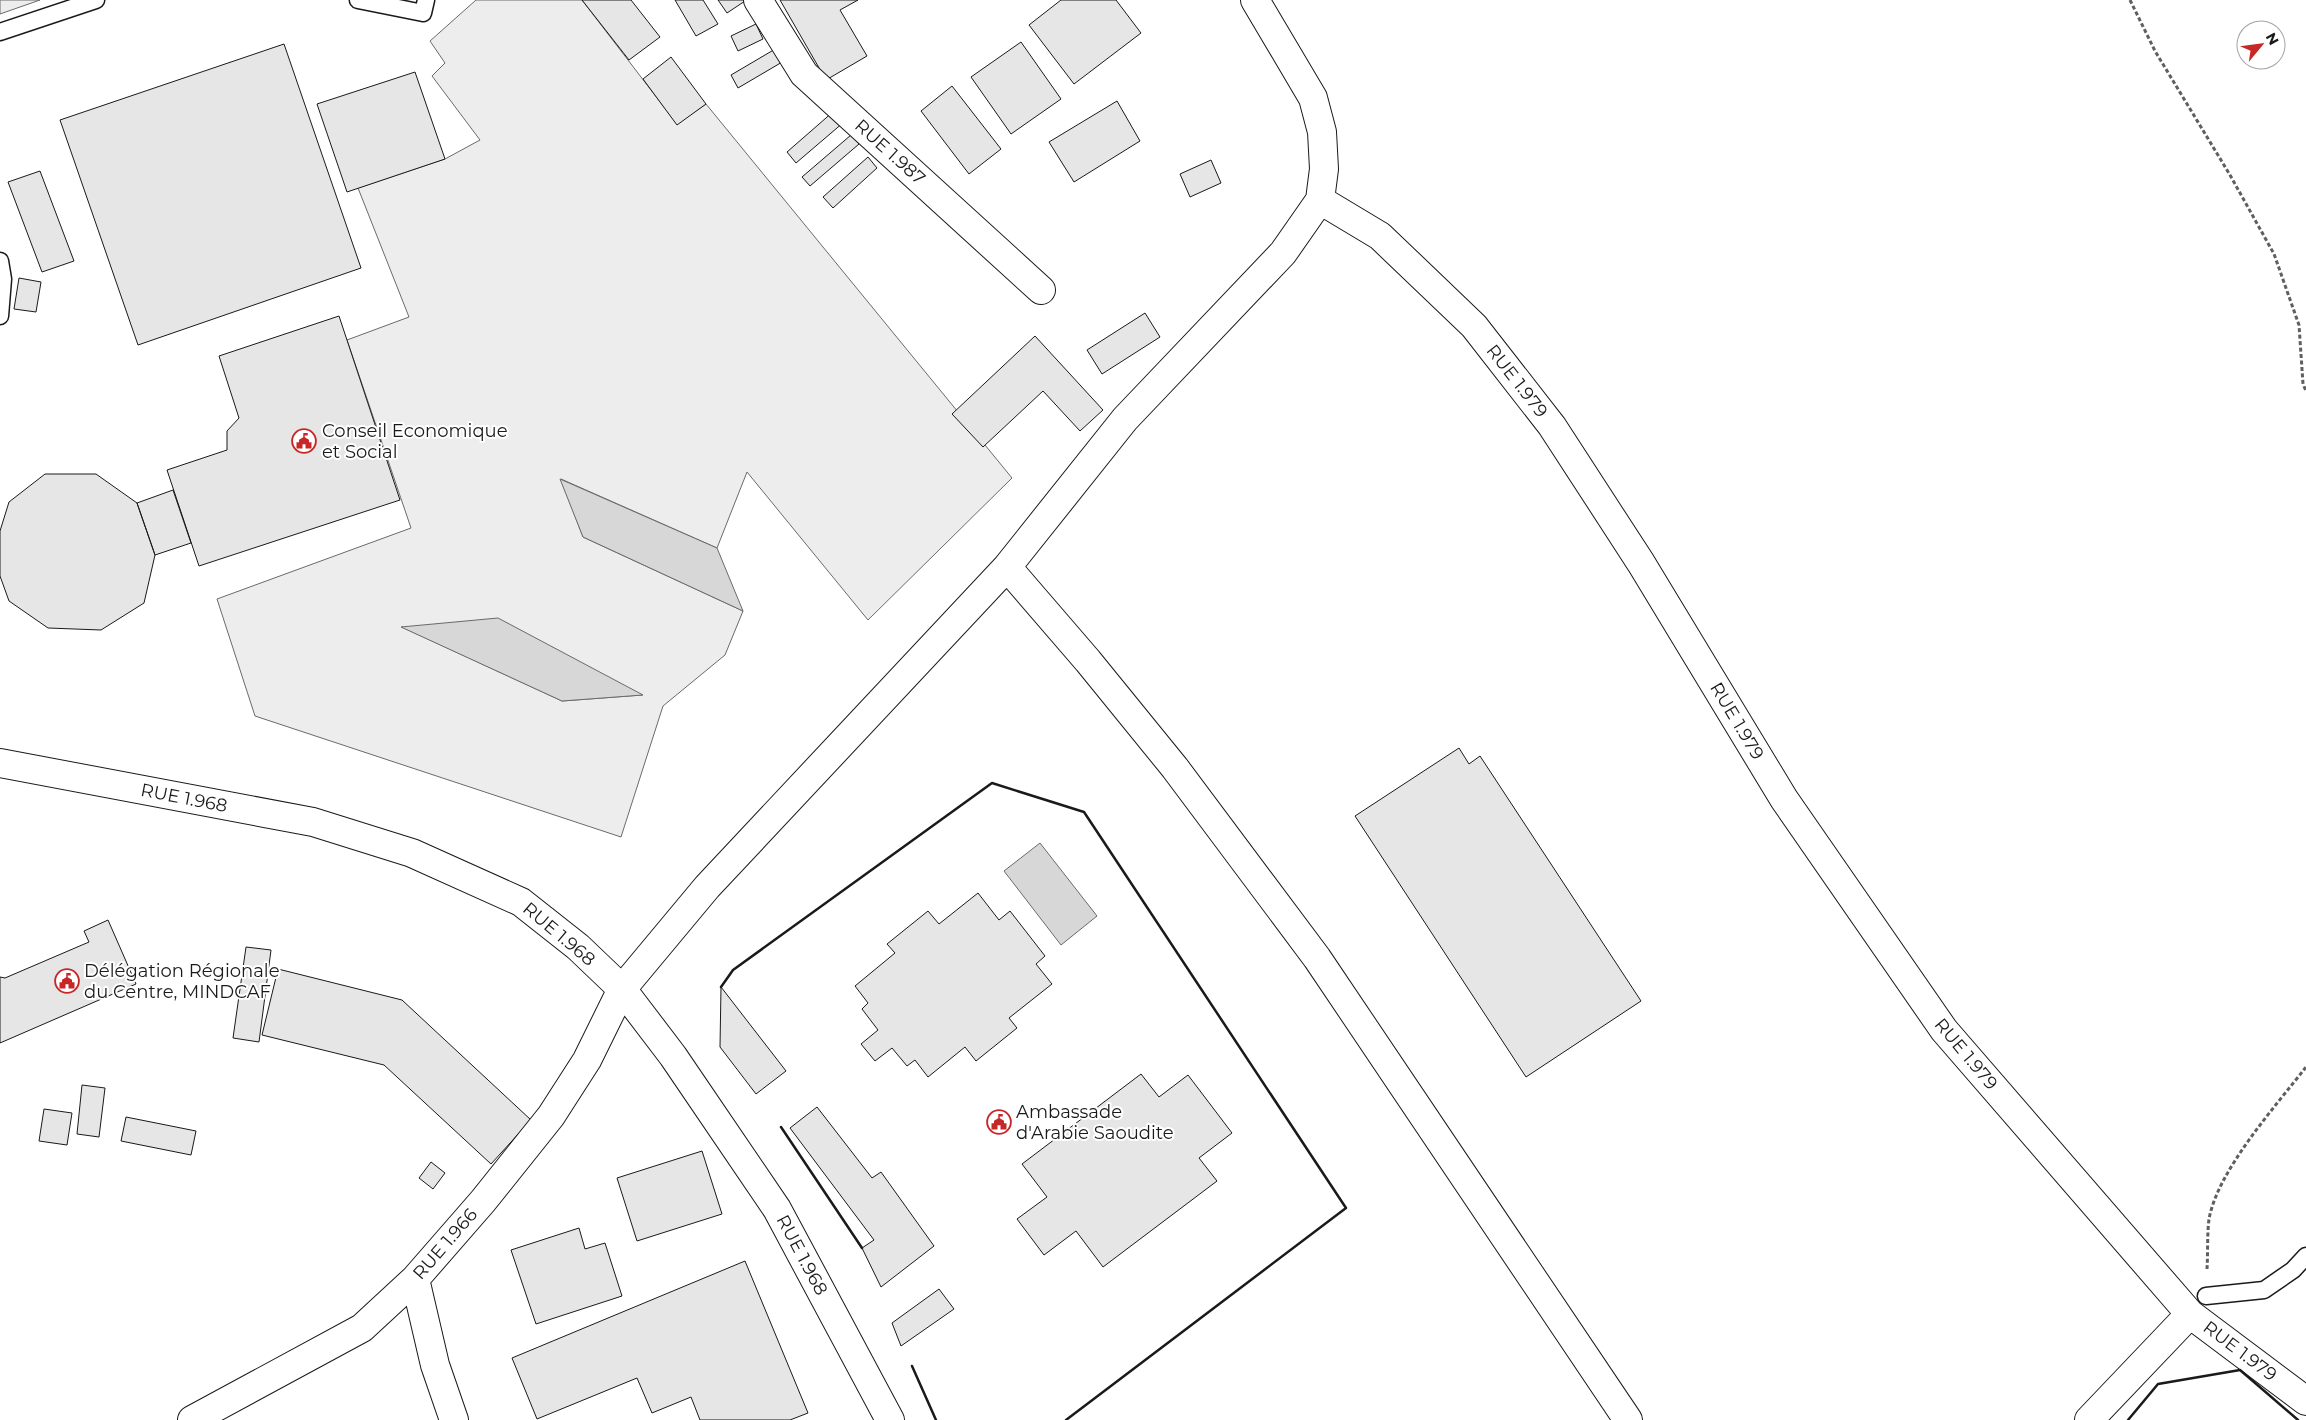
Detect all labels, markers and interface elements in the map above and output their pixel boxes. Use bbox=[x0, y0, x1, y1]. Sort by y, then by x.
north arrow bbox=[2236, 20, 2286, 70]
text: N bbox=[2262, 29, 2283, 48]
street label: RUE 1.987 bbox=[850, 115, 930, 189]
street label: RUE 1.979 bbox=[1482, 340, 1552, 422]
place label: Conseil Economique et Social bbox=[322, 420, 508, 463]
public building icon: Conseil Economique et Social bbox=[291, 428, 317, 454]
street label: RUE 1.979 bbox=[1705, 678, 1769, 764]
street label: RUE 1.968 bbox=[139, 779, 229, 817]
street label: RUE 1.968 bbox=[518, 897, 600, 971]
place label: Délégation Régionale du Centre, MINDCAF bbox=[84, 960, 280, 1003]
public building icon: Délégation Régionale du Centre, MINDCAF bbox=[54, 968, 80, 994]
street label: RUE 1.979 bbox=[1930, 1014, 2002, 1094]
place label: Ambassade d'Arabie Saoudite bbox=[1016, 1101, 1174, 1144]
public building icon: Ambassade d'Arabie Saoudite bbox=[986, 1109, 1012, 1135]
street label: RUE 1.966 bbox=[408, 1204, 482, 1284]
street label: RUE 1.968 bbox=[772, 1211, 832, 1299]
street label: RUE 1.979 bbox=[2199, 1316, 2281, 1386]

